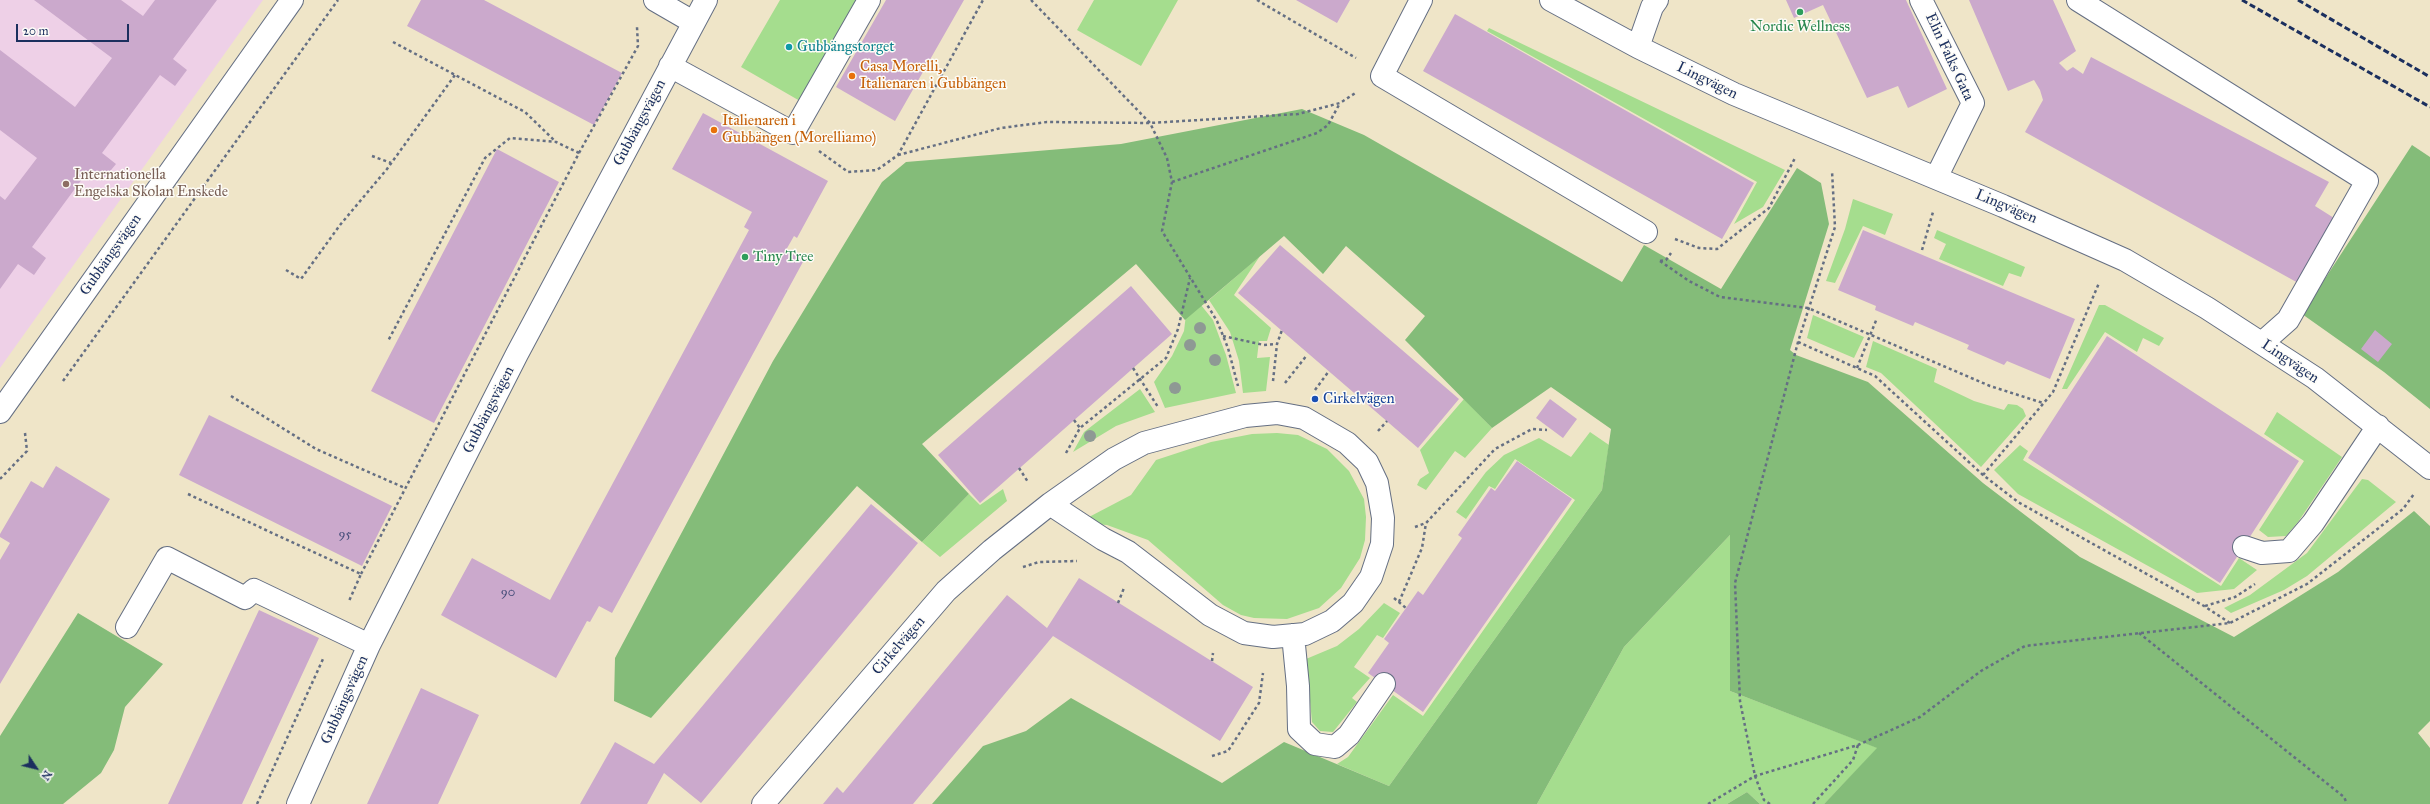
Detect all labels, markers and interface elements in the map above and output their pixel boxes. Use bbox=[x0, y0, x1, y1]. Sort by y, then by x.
marker: Nordic Wellness bbox=[1795, 7, 1805, 17]
street label: Elin Falks Gata bbox=[1921, 10, 1977, 104]
scale bar bbox=[18, 16, 131, 42]
place label: Nordic Wellness bbox=[1750, 18, 1850, 36]
text: 20 m bbox=[23, 24, 49, 38]
place label: Gubbängstorget bbox=[797, 38, 895, 56]
marker: Gubbängstorget bbox=[784, 42, 794, 52]
place label: Casa Morelli, Italienaren i Gubbängen bbox=[860, 58, 1006, 93]
street label: Lingvägen bbox=[1674, 59, 1740, 103]
marker: Casa Morelli, Italienaren i Gubbängen bbox=[847, 71, 857, 81]
street label: Gubbängsvägen bbox=[610, 77, 670, 169]
place label: Italienaren i Gubbängen (Morelliamo) bbox=[722, 112, 876, 147]
marker: Italienaren i Gubbängen (Morelliamo) bbox=[709, 125, 719, 135]
place label: Internationella Engelska Skolan Enskede bbox=[74, 166, 228, 201]
marker: Internationella Engelska Skolan Enskede bbox=[61, 179, 71, 189]
street label: Lingvägen bbox=[1972, 186, 2040, 228]
street label: Gubbängsvägen bbox=[76, 211, 146, 299]
place label: Tiny Tree bbox=[753, 248, 813, 266]
marker: Tiny Tree bbox=[740, 252, 750, 262]
street label: Lingvägen bbox=[2258, 336, 2322, 388]
street label: Gubbängsvägen bbox=[459, 363, 519, 457]
place label: Cirkelvägen bbox=[1323, 390, 1395, 408]
marker: Cirkelvägen bbox=[1310, 394, 1320, 404]
house number: 95 bbox=[338, 527, 352, 543]
house number: 90 bbox=[501, 585, 515, 601]
street label: Cirkelvägen bbox=[869, 613, 929, 679]
street label: Gubbängsvägen bbox=[317, 653, 373, 747]
north arrow bbox=[16, 748, 56, 788]
text: N bbox=[38, 768, 54, 783]

